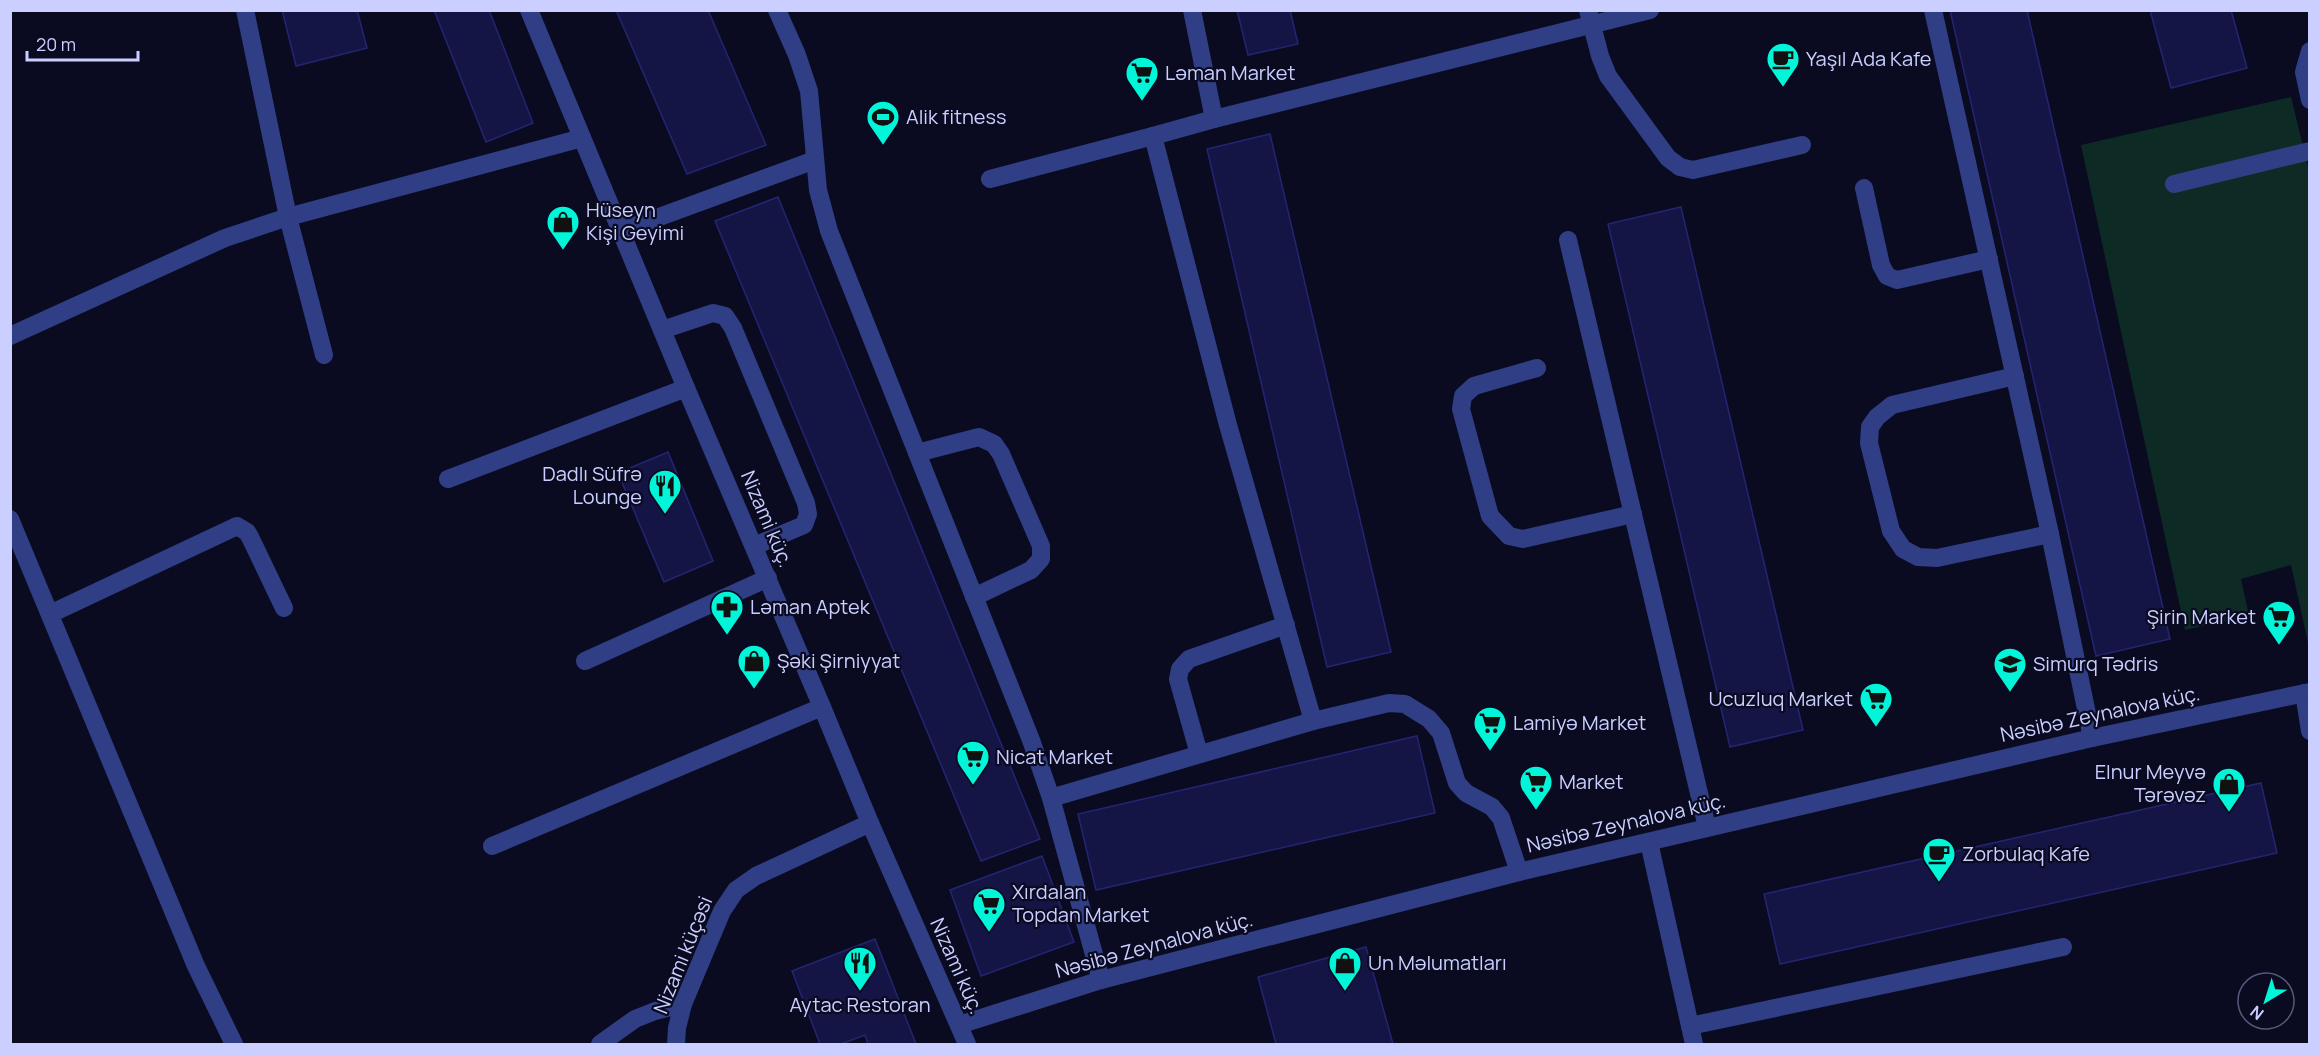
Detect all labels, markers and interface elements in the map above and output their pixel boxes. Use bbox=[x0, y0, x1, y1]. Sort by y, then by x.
scale bar bbox=[27, 24, 138, 62]
text: 20 m bbox=[36, 32, 76, 56]
cafe icon: Yaşıl Ada Kafe bbox=[1765, 41, 1801, 88]
place label: Yaşıl Ada Kafe bbox=[1806, 45, 1931, 72]
supermarket icon: Ləman Market bbox=[1124, 55, 1160, 102]
place label: Ləman Market bbox=[1165, 59, 1295, 86]
sports icon: Alik fitness bbox=[865, 99, 901, 146]
place label: Alik fitness bbox=[906, 103, 1007, 130]
place label: Hüseyn Kişi Geyimi bbox=[586, 196, 684, 246]
shop icon: Hüseyn Kişi Geyimi bbox=[545, 204, 581, 251]
place label: Dadlı Süfrə Lounge bbox=[542, 460, 642, 510]
street label: Nizami küç. bbox=[735, 466, 800, 571]
restaurant icon: Dadlı Süfrə Lounge bbox=[647, 468, 683, 515]
pharmacy icon: Ləman Aptek bbox=[709, 589, 745, 636]
place label: Ləman Aptek bbox=[750, 593, 871, 620]
supermarket icon: Şirin Market bbox=[2261, 599, 2297, 646]
place label: Şirin Market bbox=[2147, 603, 2256, 630]
shop icon: Şəki Şirniyyat bbox=[736, 643, 772, 690]
school or university icon: Simurq Tədris bbox=[1992, 646, 2028, 693]
place label: Şəki Şirniyyat bbox=[777, 647, 900, 674]
place label: Simurq Tədris bbox=[2033, 650, 2158, 677]
street label: Nəsibə Zeynalova küç. bbox=[1998, 679, 2202, 748]
supermarket icon: Ucuzluq Market bbox=[1858, 681, 1894, 728]
place label: Ucuzluq Market bbox=[1708, 685, 1853, 712]
supermarket icon: Lamiyə Market bbox=[1472, 705, 1508, 752]
place label: Lamiyə Market bbox=[1513, 709, 1646, 736]
supermarket icon: Nicat Market bbox=[955, 739, 991, 786]
place label: Nicat Market bbox=[996, 743, 1113, 770]
place label: Elnur Meyvə Tərəvəz bbox=[2095, 758, 2206, 808]
supermarket icon: Market bbox=[1518, 764, 1554, 811]
shop icon: Elnur Meyvə Tərəvəz bbox=[2211, 766, 2247, 813]
place label: Market bbox=[1559, 768, 1624, 795]
street label: Nəsibə Zeynalova küç. bbox=[1524, 786, 1728, 859]
cafe icon: Zorbulaq Kafe bbox=[1921, 836, 1957, 883]
place label: Zorbulaq Kafe bbox=[1962, 840, 2090, 867]
place label: Xırdalan Topdan Market bbox=[1012, 878, 1149, 928]
supermarket icon: Xırdalan Topdan Market bbox=[971, 886, 1007, 933]
street label: Nizami küçəsi bbox=[647, 892, 718, 1018]
street label: Nəsibə Zeynalova küç. bbox=[1052, 905, 1256, 984]
street label: Nizami küç. bbox=[924, 913, 991, 1018]
restaurant icon: Aytac Restoran bbox=[842, 945, 878, 992]
shop icon: Un Məlumatları bbox=[1327, 945, 1363, 992]
place label: Un Məlumatları bbox=[1368, 949, 1507, 976]
north arrow bbox=[2236, 971, 2296, 1031]
place label: Aytac Restoran bbox=[789, 991, 931, 1018]
text: N bbox=[2245, 1001, 2268, 1025]

